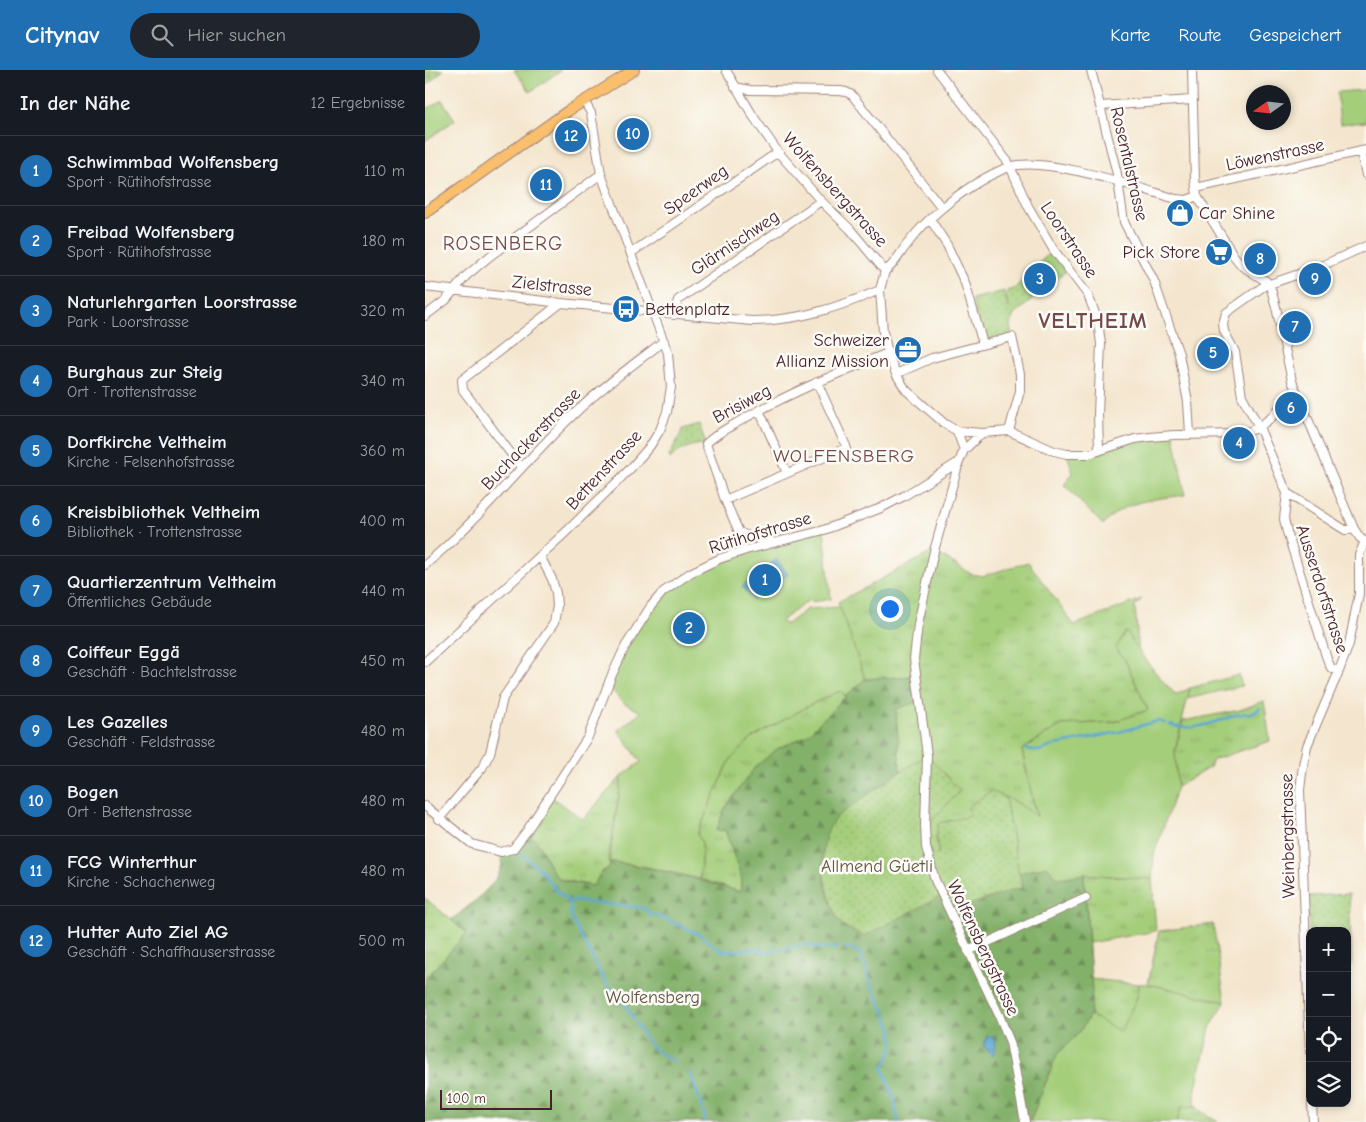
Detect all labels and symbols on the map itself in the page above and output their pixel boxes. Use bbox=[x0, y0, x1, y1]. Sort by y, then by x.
north arrow bbox=[1246, 85, 1291, 130]
street label: Rosentalstrasse bbox=[1106, 105, 1152, 223]
pin: 10 bbox=[617, 115, 649, 153]
pin: 12 bbox=[555, 117, 587, 155]
street label: Wolfensbergstrasse bbox=[778, 128, 892, 252]
street label: Löwenstrasse bbox=[1224, 134, 1326, 176]
street label: Speerweg bbox=[660, 160, 732, 220]
pin: 11 bbox=[530, 166, 562, 204]
street label: Loorstrasse bbox=[1036, 198, 1102, 282]
shop icon: Car Shine bbox=[1165, 198, 1195, 228]
place label: Car Shine bbox=[1199, 203, 1275, 224]
street label: Glärnischweg bbox=[687, 206, 783, 280]
district label: ROSENBERG bbox=[443, 232, 563, 255]
supermarket icon: Pick Store bbox=[1204, 237, 1234, 267]
pin: 8 bbox=[1244, 240, 1276, 278]
place label: Pick Store bbox=[1123, 242, 1200, 263]
pin: 3 bbox=[1024, 260, 1056, 298]
pin: 9 bbox=[1299, 260, 1331, 298]
street label: Zielstrasse bbox=[511, 271, 593, 301]
bus stop icon: Bettenplatz bbox=[611, 294, 641, 324]
place label: Bettenplatz bbox=[645, 299, 730, 320]
district label: VELTHEIM bbox=[1038, 308, 1148, 334]
pin: 7 bbox=[1279, 308, 1311, 346]
place label: Schweizer Allianz Mission bbox=[776, 330, 890, 372]
pin: 5 bbox=[1197, 334, 1229, 372]
office icon: Schweizer Allianz Mission bbox=[893, 335, 923, 365]
street label: Brisiweg bbox=[709, 380, 775, 428]
street label: Buchackerstrasse bbox=[477, 384, 585, 494]
pin: 6 bbox=[1275, 389, 1307, 427]
pin: 4 bbox=[1223, 424, 1255, 462]
street label: Bettenstrasse bbox=[562, 426, 646, 514]
district label: WOLFENSBERG bbox=[773, 445, 915, 467]
street label: Rütihofstrasse bbox=[706, 507, 814, 559]
street label: Ausserdorfstrasse bbox=[1291, 522, 1353, 656]
pin: 1 bbox=[749, 561, 781, 599]
your location bbox=[877, 596, 903, 622]
pin: 2 bbox=[673, 609, 705, 647]
street label: Weinbergstrasse bbox=[1276, 773, 1300, 899]
park label: Allmend Güetli bbox=[821, 856, 933, 877]
street label: Wolfensbergstrasse bbox=[942, 877, 1024, 1019]
park label: Wolfensberg bbox=[606, 987, 700, 1008]
scale bar bbox=[440, 1087, 553, 1110]

